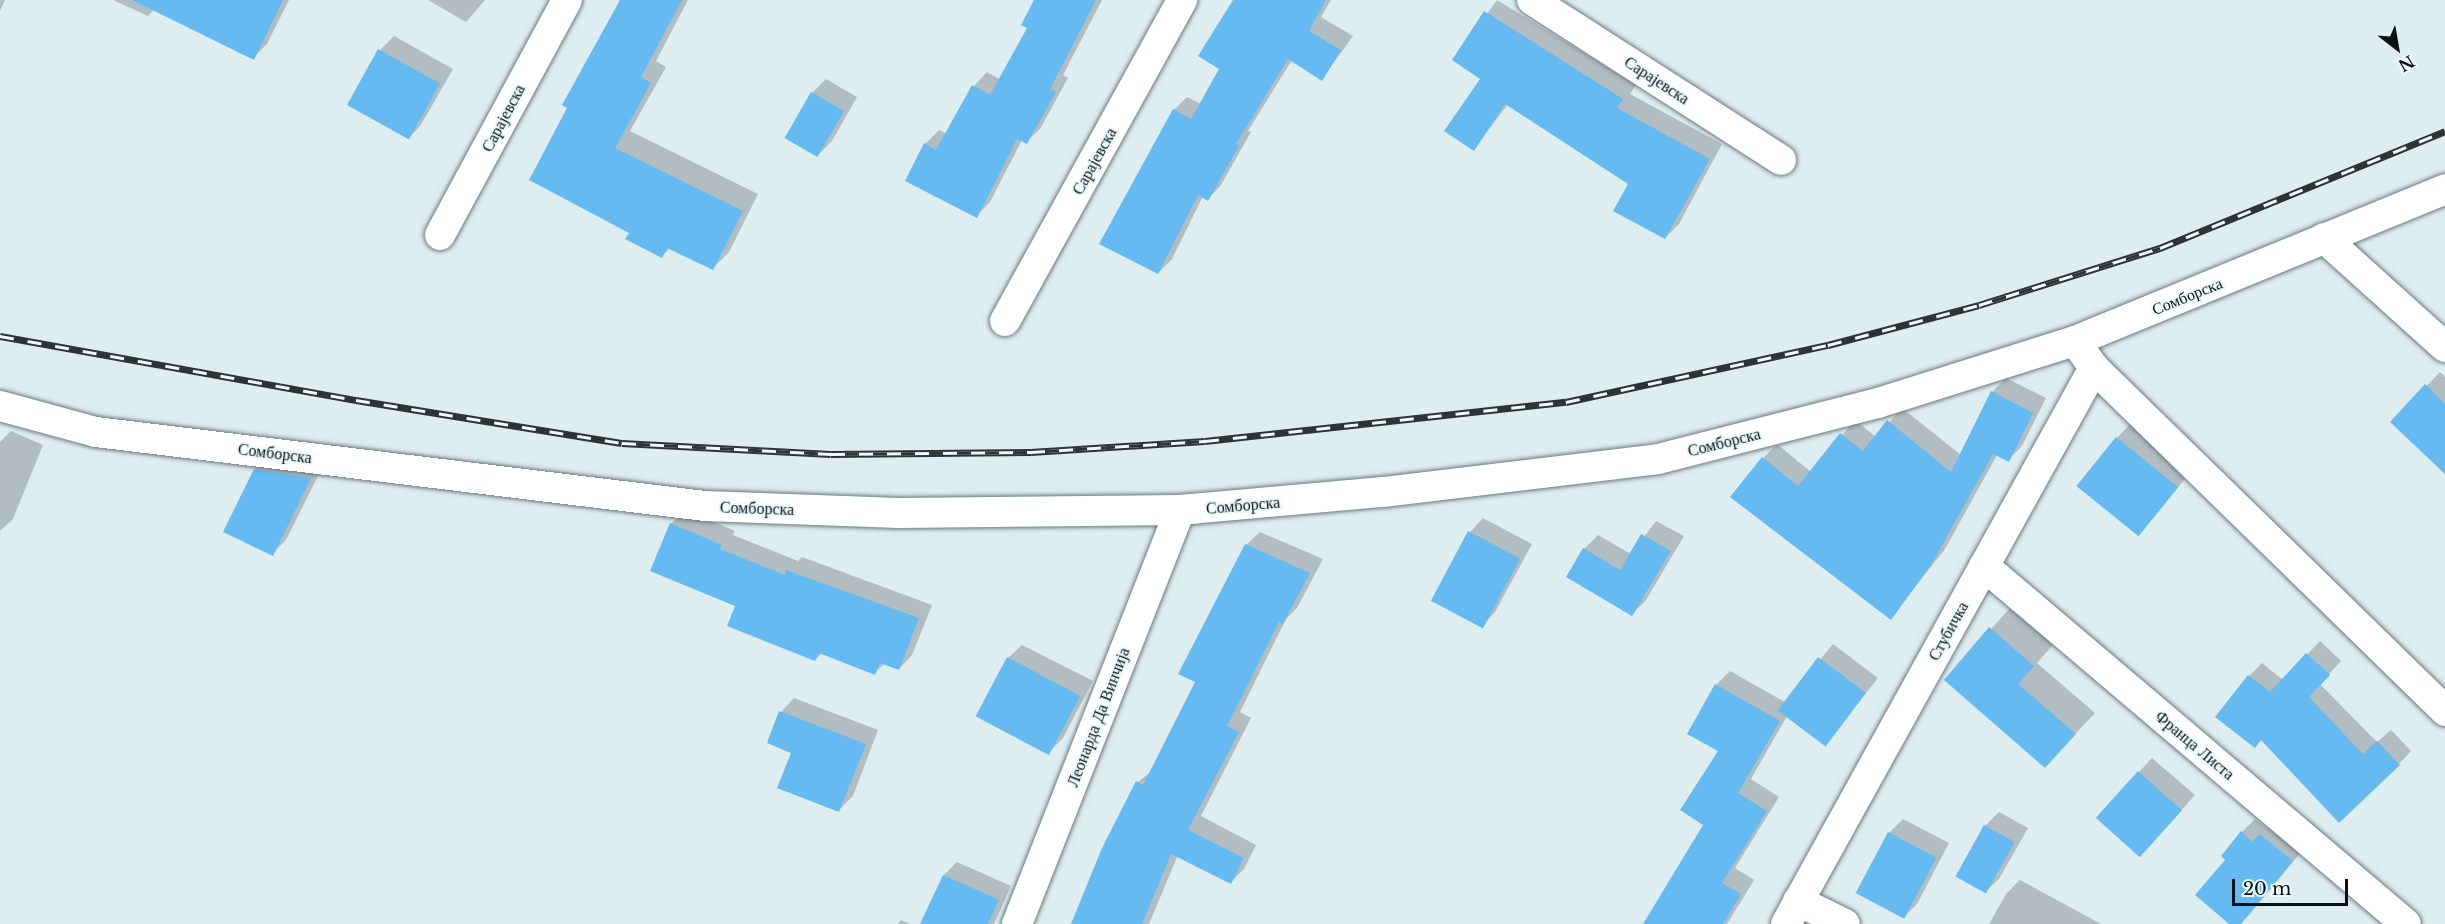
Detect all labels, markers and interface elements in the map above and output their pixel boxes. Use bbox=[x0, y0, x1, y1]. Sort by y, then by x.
north arrow bbox=[2367, 18, 2427, 78]
text: N bbox=[2395, 51, 2418, 76]
street label: Сарајевска bbox=[1621, 52, 1693, 108]
street label: Сарајевска bbox=[477, 81, 529, 155]
street label: Сарајевска bbox=[1068, 124, 1120, 198]
street label: Сомборска bbox=[2149, 273, 2225, 319]
street label: Сомборска bbox=[1686, 424, 1762, 460]
street label: Сомборска bbox=[237, 439, 313, 467]
street label: Сомборска bbox=[1205, 492, 1281, 518]
street label: Сомборска bbox=[720, 497, 794, 519]
street label: Стубичка bbox=[1924, 598, 1972, 664]
street label: Леонарда Да Винчија bbox=[1063, 645, 1133, 789]
street label: Франца Листа bbox=[2152, 706, 2238, 784]
scale bar bbox=[2235, 867, 2350, 905]
text: 20 m bbox=[2243, 878, 2291, 900]

